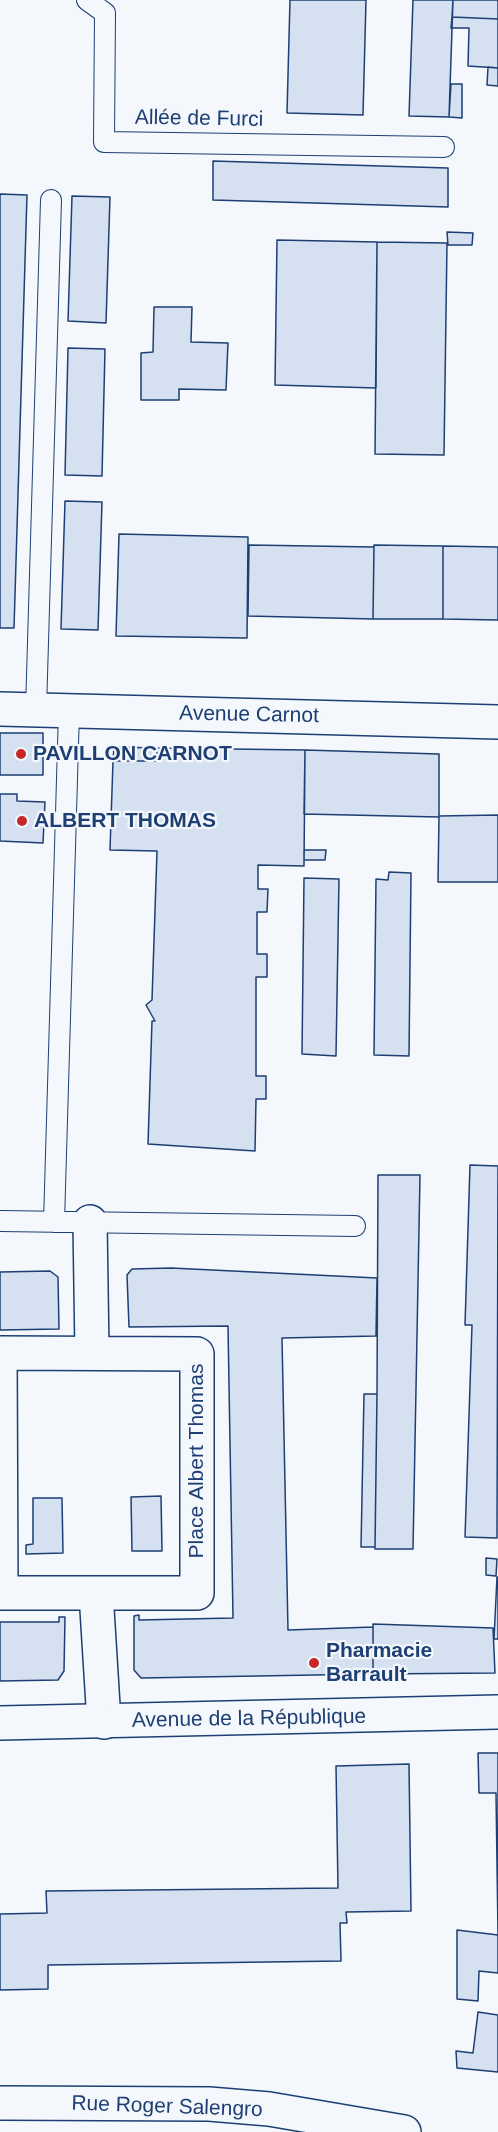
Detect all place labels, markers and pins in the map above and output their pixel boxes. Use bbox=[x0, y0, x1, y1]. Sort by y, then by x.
place label: PAVILLON CARNOT bbox=[33, 741, 232, 767]
marker: PAVILLON CARNOT bbox=[14, 747, 28, 761]
place label: ALBERT THOMAS bbox=[34, 808, 216, 834]
marker: ALBERT THOMAS bbox=[15, 814, 29, 828]
place label: Pharmacie Barrault bbox=[326, 1638, 432, 1688]
marker: Pharmacie Barrault bbox=[307, 1656, 321, 1670]

